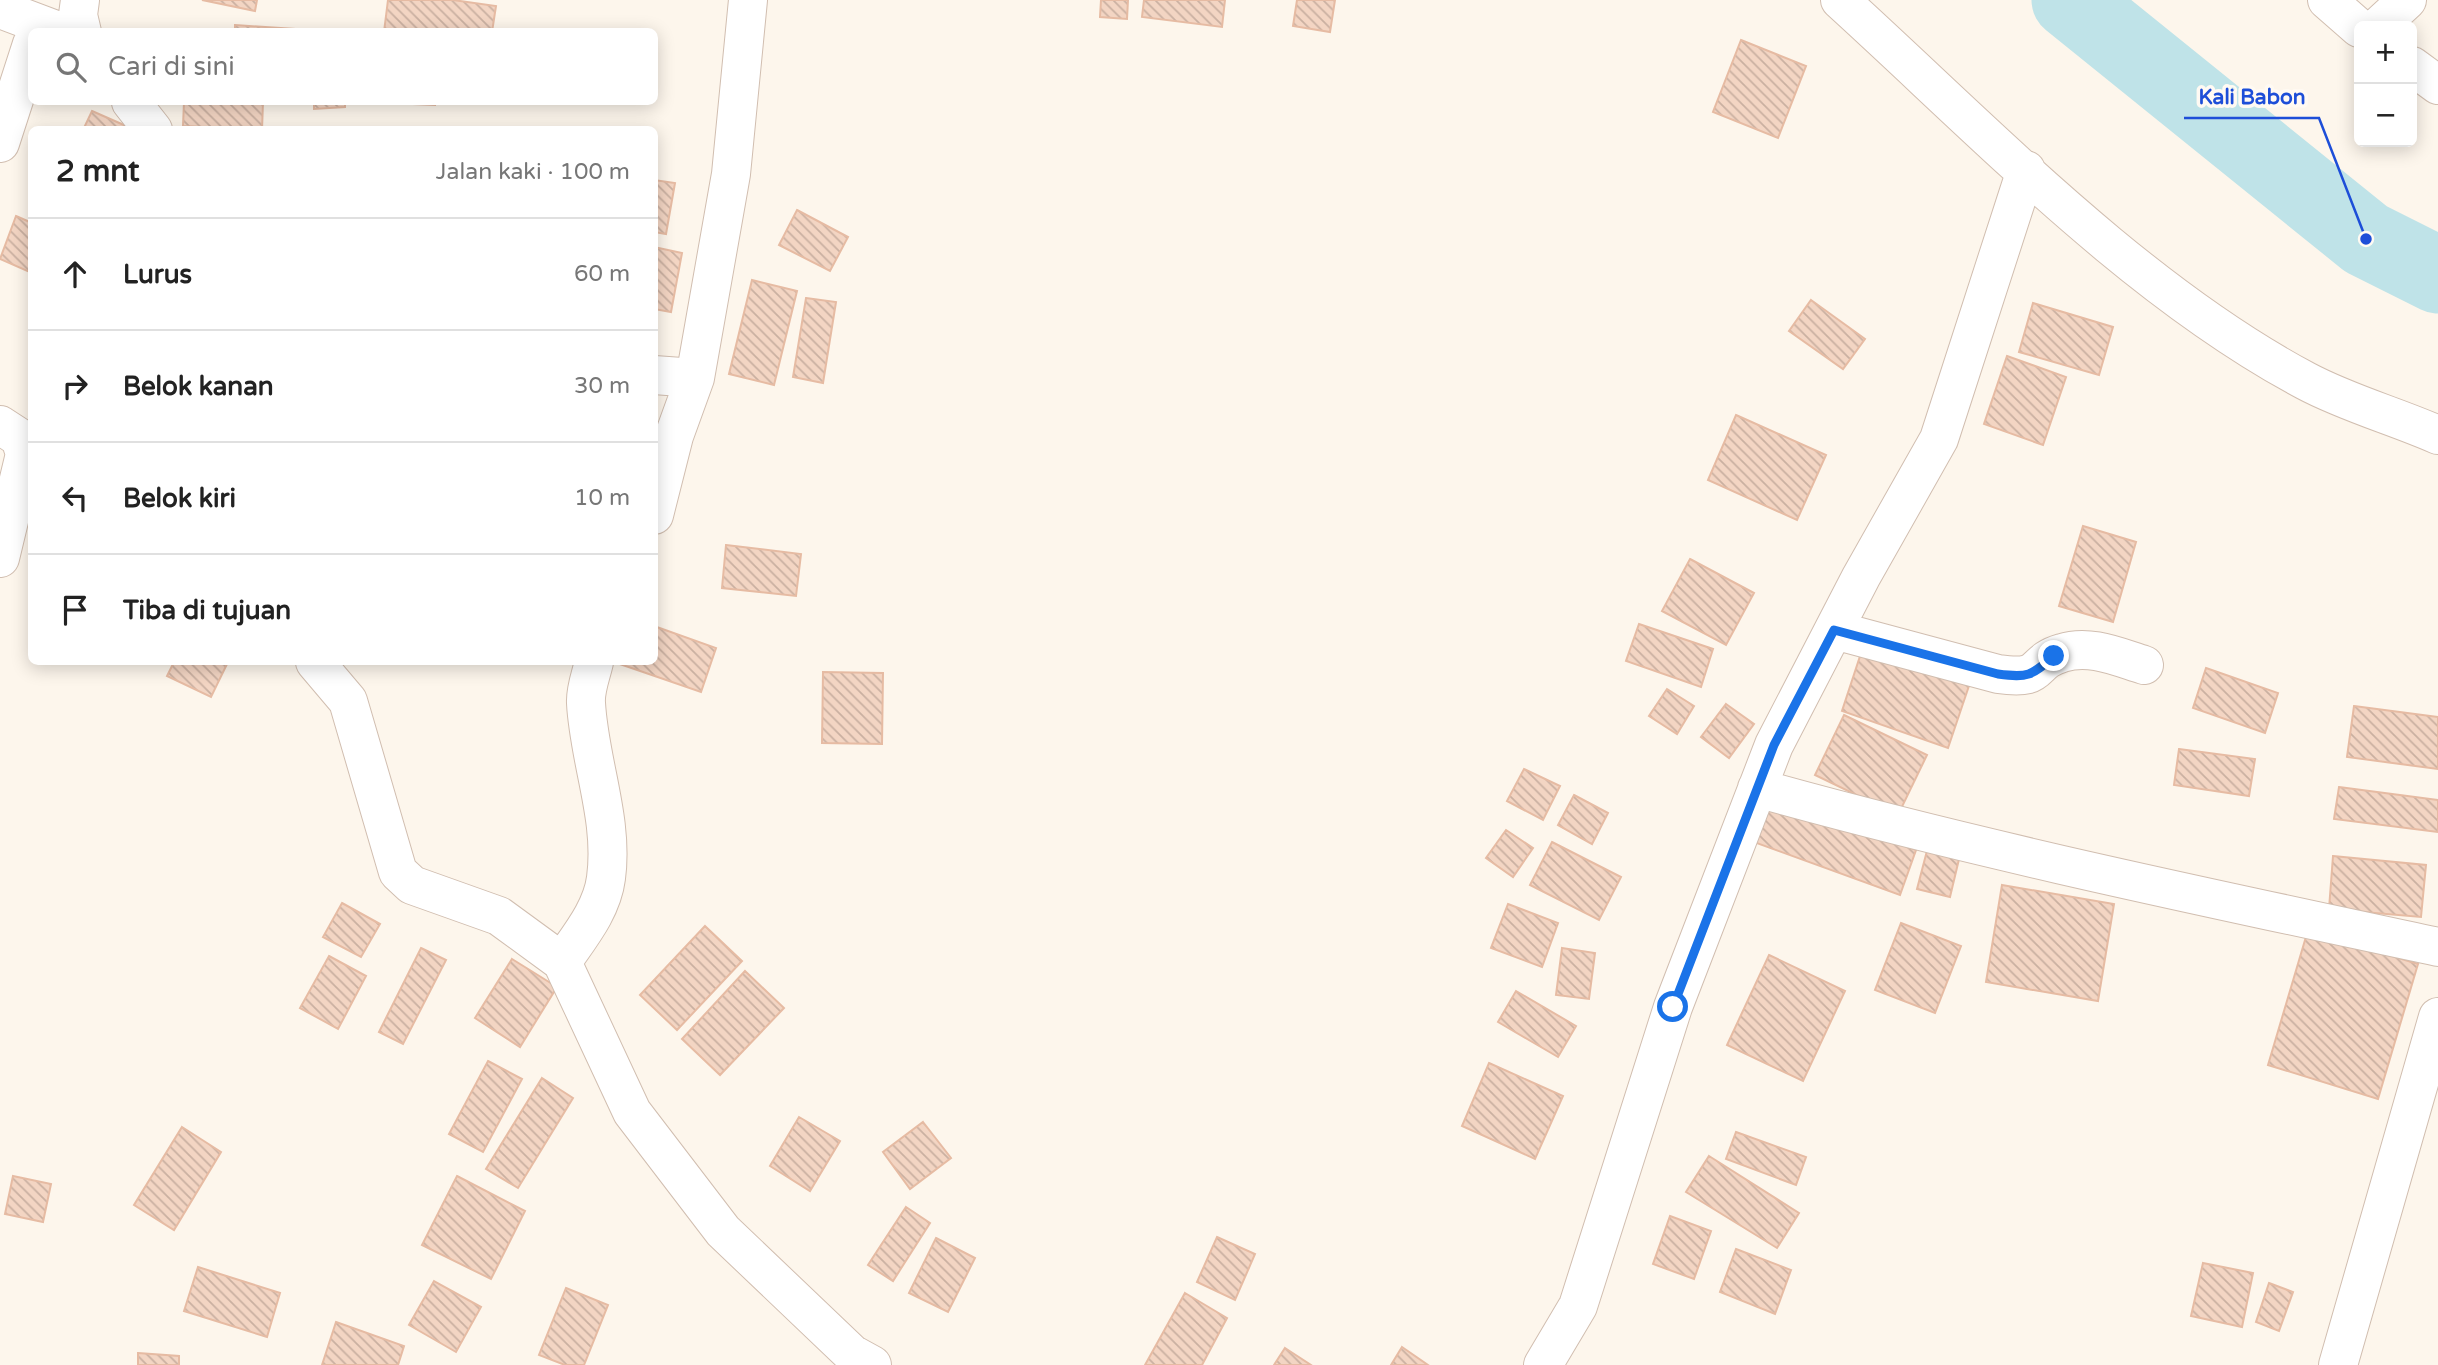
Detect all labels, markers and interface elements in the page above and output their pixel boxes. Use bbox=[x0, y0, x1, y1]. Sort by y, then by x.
map controls bbox=[2354, 21, 2417, 147]
button: + bbox=[2354, 21, 2417, 84]
search box bbox=[28, 28, 658, 105]
icon: search bbox=[52, 48, 90, 86]
text: Cari di sini bbox=[108, 51, 235, 82]
callout: Kali Babon bbox=[2184, 76, 2319, 118]
button: − bbox=[2354, 84, 2417, 147]
text: Kali Babon bbox=[2199, 85, 2305, 110]
text: 2 mnt bbox=[56, 153, 140, 190]
text: Jalan kaki · 100 m bbox=[436, 158, 630, 186]
icon: ahead bbox=[56, 255, 94, 293]
text: Lurus bbox=[123, 259, 192, 290]
text: 60 m bbox=[574, 260, 630, 288]
icon: right bbox=[56, 367, 94, 405]
text: Belok kanan bbox=[123, 371, 274, 402]
text: 30 m bbox=[574, 372, 630, 400]
icon: left bbox=[56, 479, 94, 517]
text: Belok kiri bbox=[123, 483, 236, 514]
text: 10 m bbox=[574, 484, 630, 512]
icon: arrive bbox=[56, 591, 94, 629]
text: Tiba di tujuan bbox=[123, 595, 291, 626]
route end bbox=[2038, 640, 2069, 671]
route start bbox=[1657, 991, 1688, 1022]

